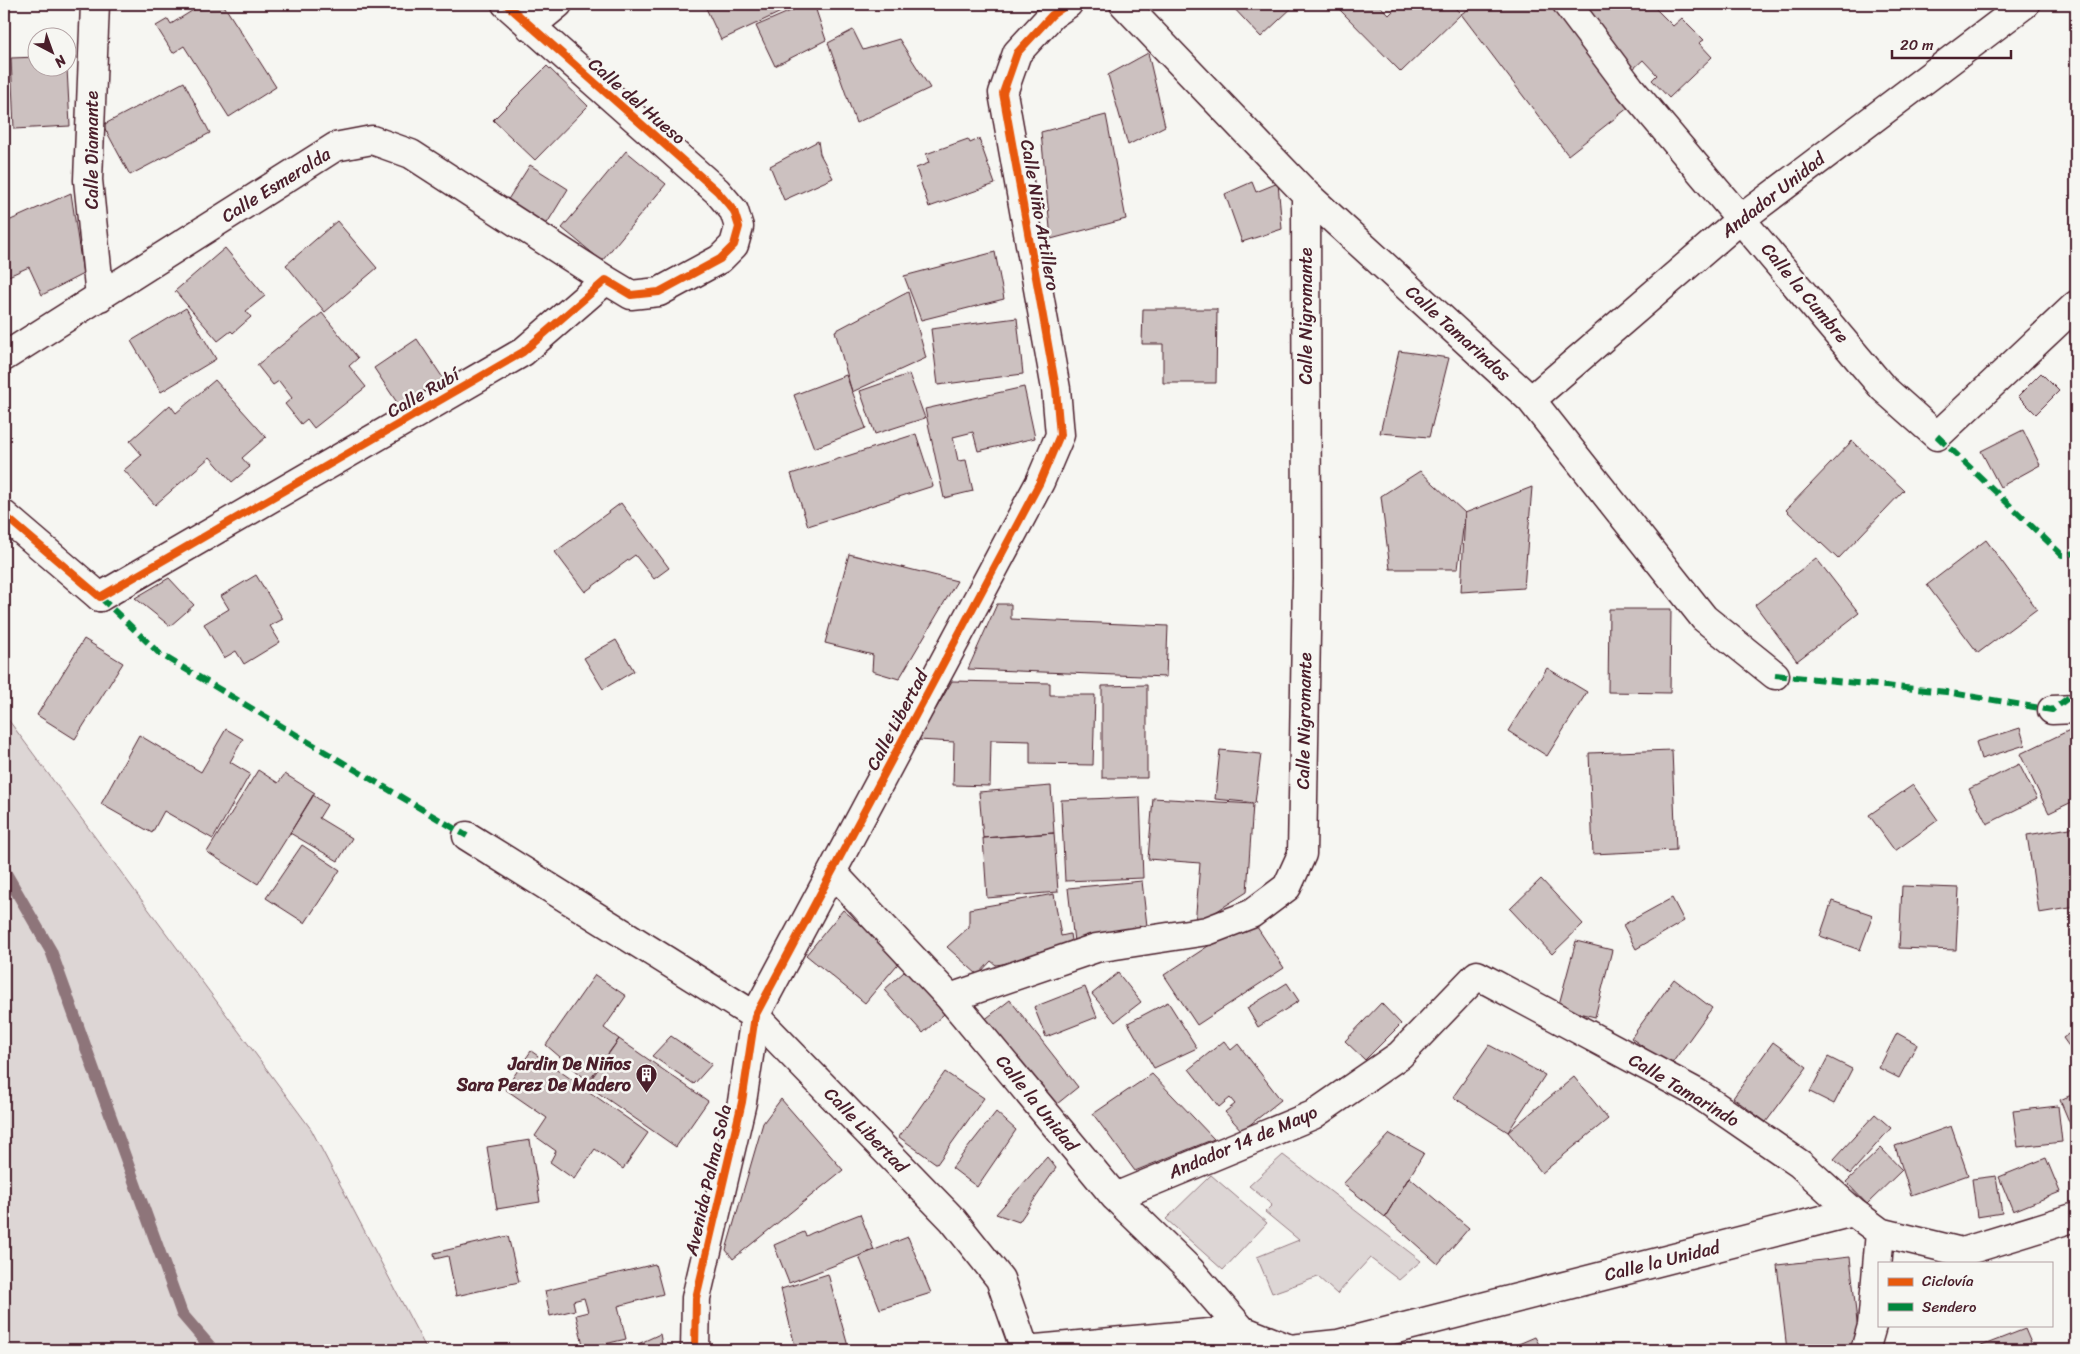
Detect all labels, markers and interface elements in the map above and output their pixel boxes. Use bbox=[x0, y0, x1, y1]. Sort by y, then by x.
north arrow bbox=[28, 28, 78, 78]
scale bar bbox=[1892, 28, 2011, 60]
text: 20 m bbox=[1900, 32, 1934, 58]
text: N bbox=[48, 48, 73, 74]
street label: Calle del Hueso bbox=[581, 49, 693, 153]
street label: Calle Diamante bbox=[76, 91, 108, 209]
street label: Calle Niño Artillero bbox=[1011, 137, 1069, 293]
street label: Calle Esmeralda bbox=[215, 138, 338, 232]
street label: Andador Unidad bbox=[1713, 143, 1833, 247]
street label: Calle la Cumbre bbox=[1753, 235, 1857, 351]
street label: Calle Nigromante bbox=[1290, 247, 1322, 384]
street label: Calle Tamarindos bbox=[1398, 277, 1519, 390]
street label: Calle Rubí bbox=[381, 358, 467, 427]
street label: Calle Nigromante bbox=[1287, 652, 1321, 790]
street label: Calle Libertad bbox=[857, 662, 938, 776]
street label: Calle Tamarindo bbox=[1622, 1044, 1746, 1136]
street label: Calle la Unidad bbox=[987, 1047, 1087, 1160]
place label: Jardin De Niños Sara Perez De Madero bbox=[456, 1048, 632, 1101]
building icon: Jardin De Niños Sara Perez De Madero bbox=[635, 1062, 659, 1093]
street label: Calle Libertad bbox=[816, 1079, 917, 1182]
street label: Andador 14 de Mayo bbox=[1162, 1096, 1323, 1188]
street label: Avenida Palma Sola bbox=[675, 1101, 741, 1260]
street label: Calle la Unidad bbox=[1601, 1231, 1725, 1291]
legend bbox=[1878, 1262, 2052, 1326]
text: Ciclovía bbox=[1922, 1268, 1974, 1294]
text: Sendero bbox=[1922, 1294, 1977, 1320]

